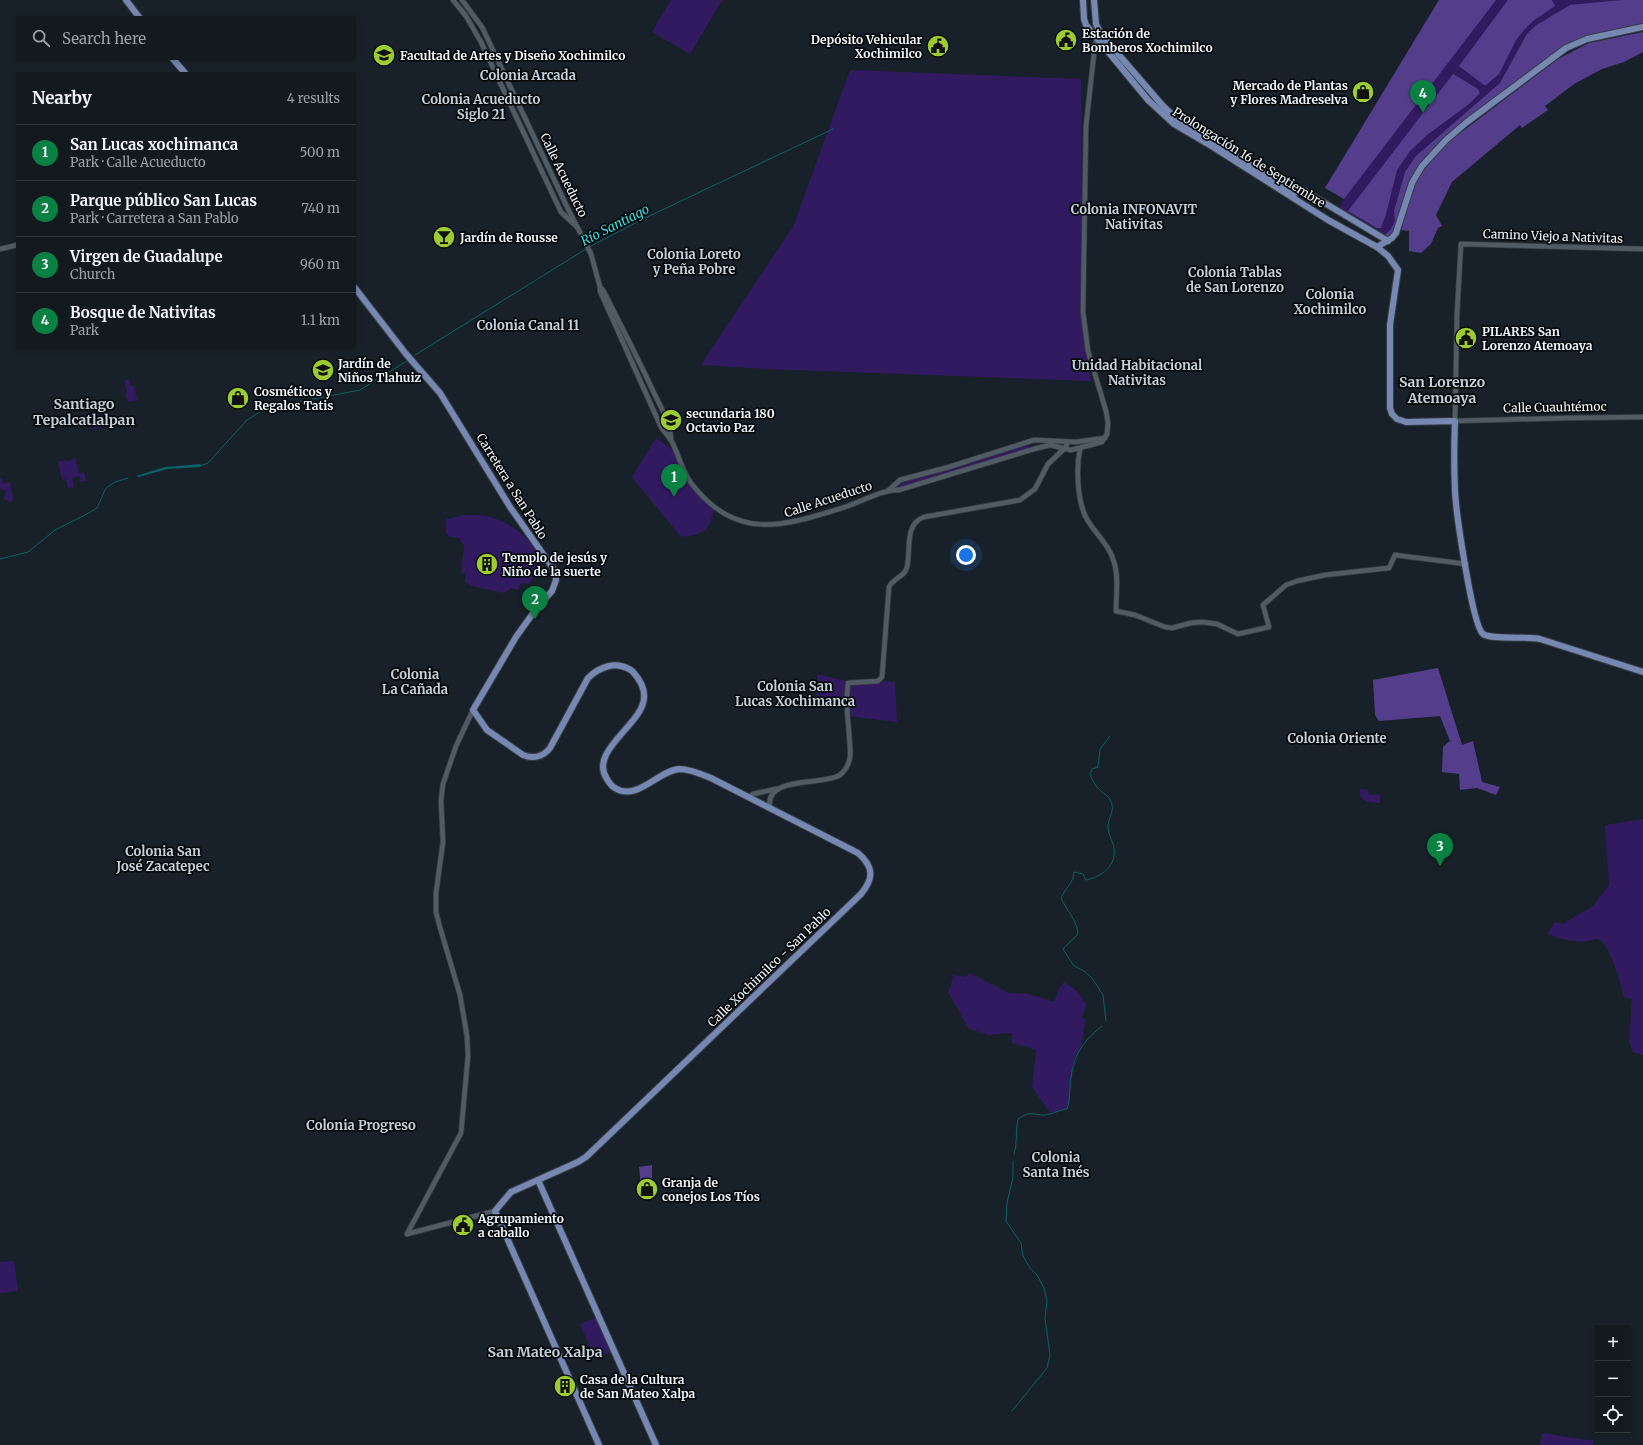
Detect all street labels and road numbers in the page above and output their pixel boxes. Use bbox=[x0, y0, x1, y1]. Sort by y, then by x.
street label: Prolongación 16 de Septiembre bbox=[1170, 104, 1328, 210]
street label: Calle Acueducto bbox=[537, 131, 591, 219]
street label: Camino Viejo a Nativitas bbox=[1483, 226, 1623, 246]
street label: Calle Cuauhtémoc bbox=[1503, 399, 1607, 415]
street label: Carretera a San Pablo bbox=[473, 430, 551, 542]
street label: Calle Acueducto bbox=[782, 478, 874, 520]
street label: Calle Xochimilco - San Pablo bbox=[704, 904, 834, 1030]

